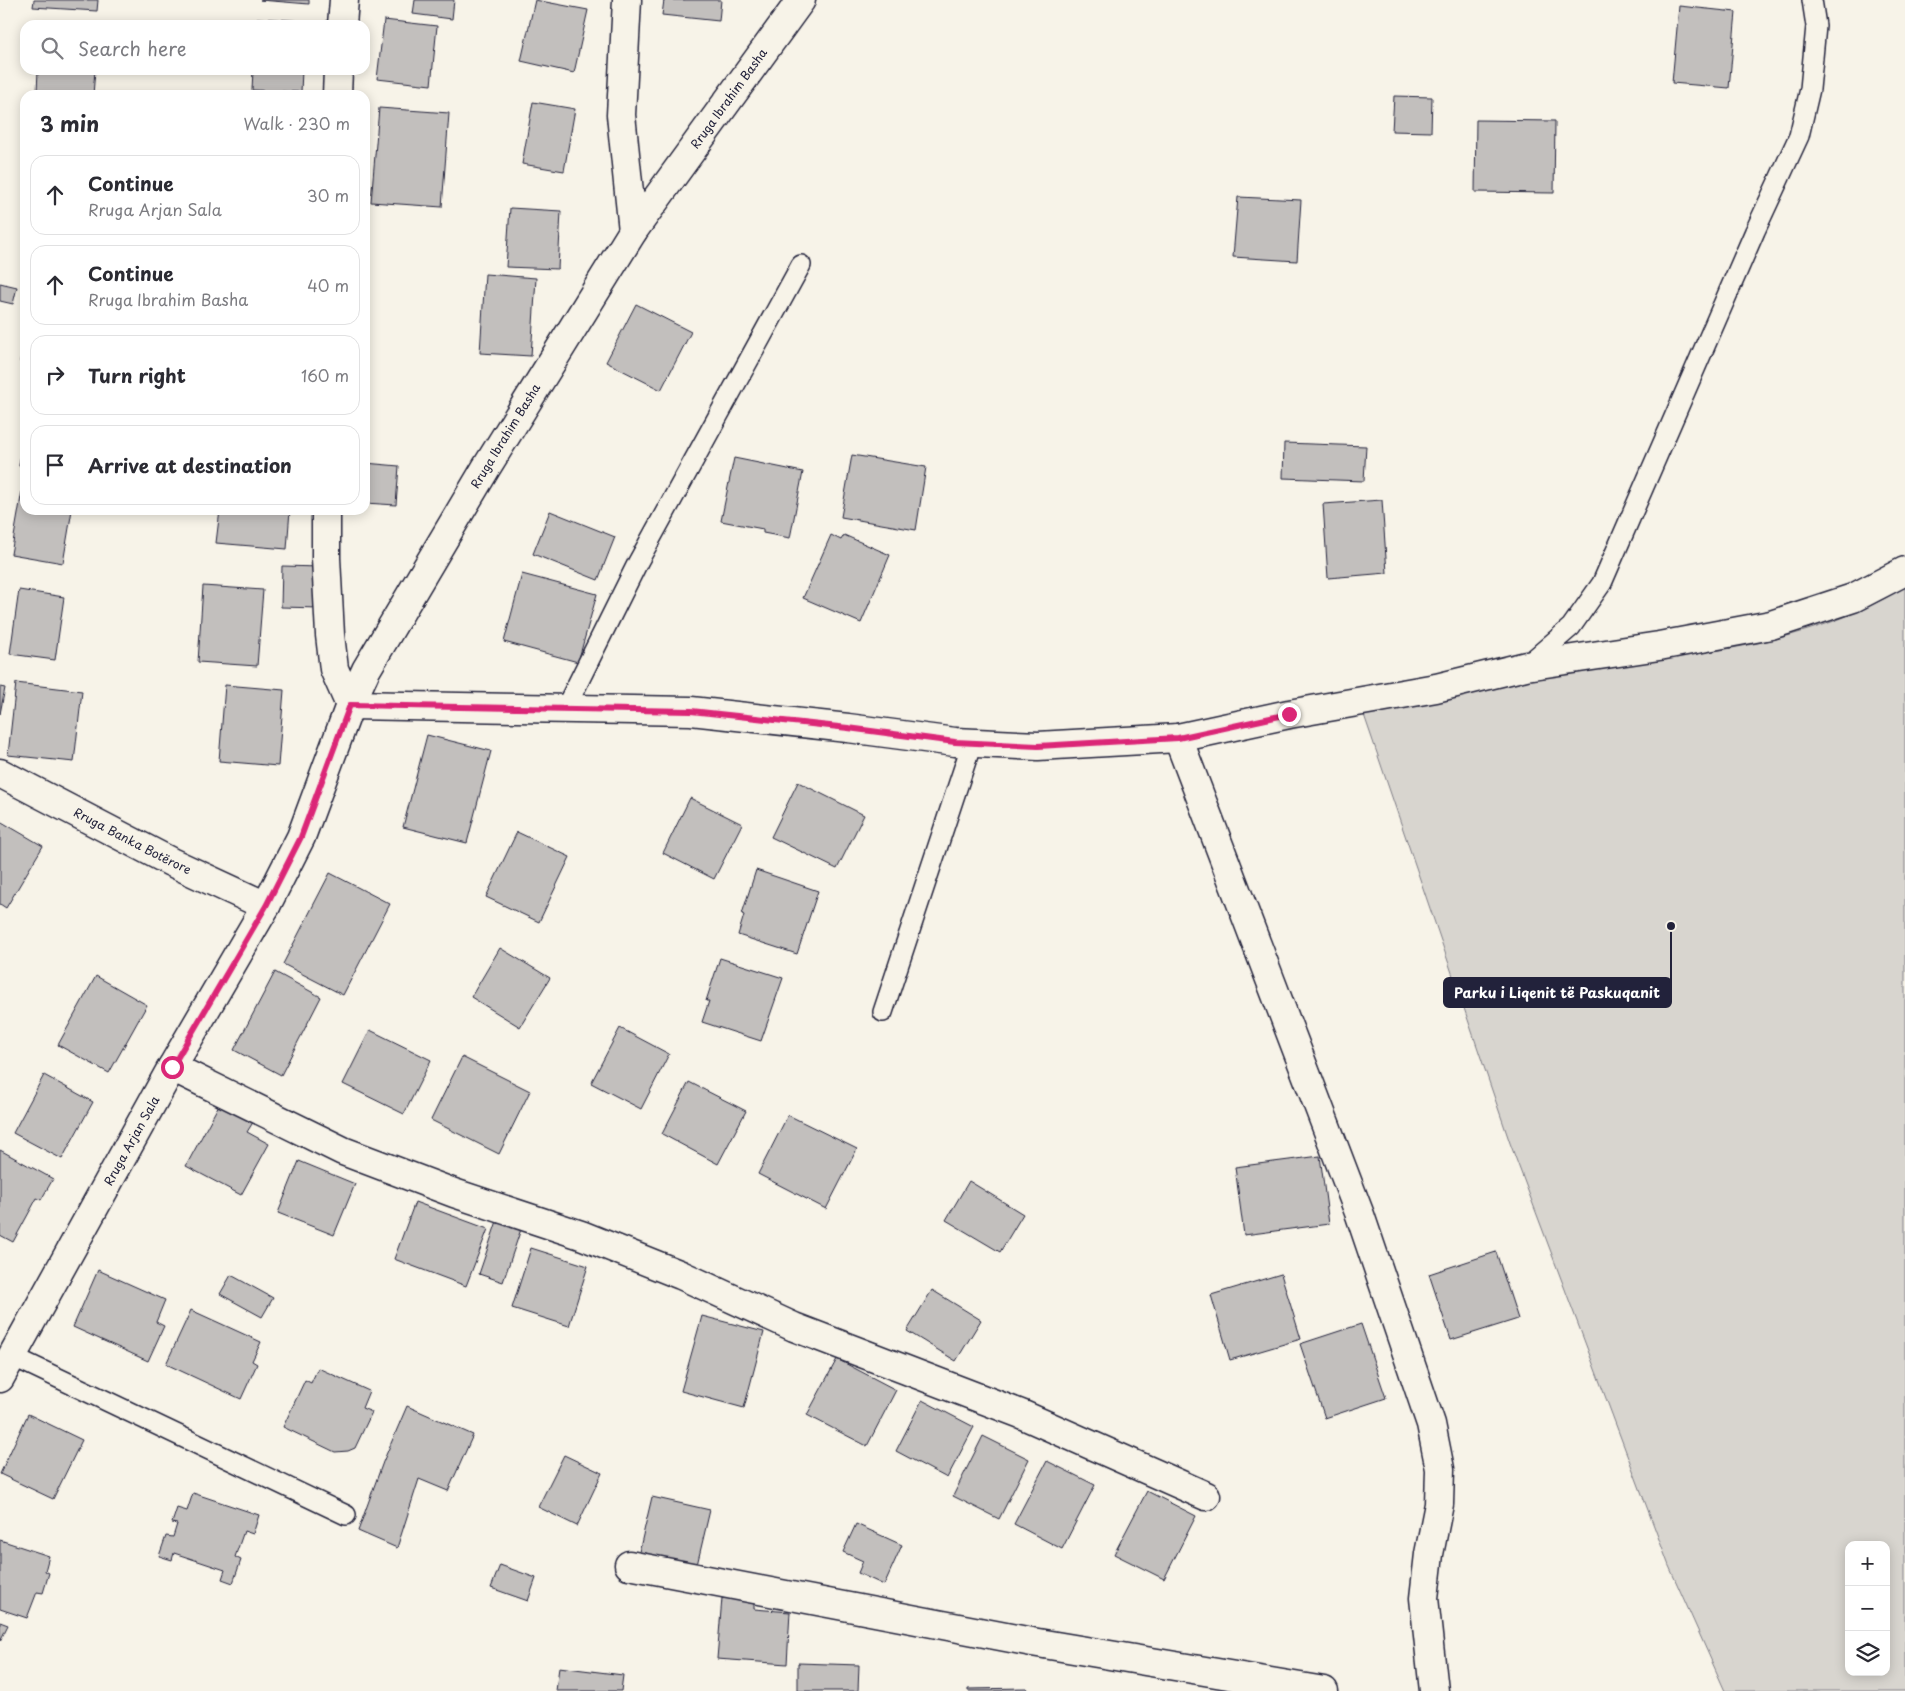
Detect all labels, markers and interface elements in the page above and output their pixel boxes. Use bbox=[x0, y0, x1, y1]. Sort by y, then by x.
search box bbox=[20, 20, 370, 75]
icon: search bbox=[38, 34, 66, 62]
text: Search here bbox=[78, 34, 187, 62]
street label: Rruga Ibrahim Basha bbox=[686, 44, 771, 152]
text: 3 min bbox=[40, 107, 99, 139]
text: Walk · 230 m bbox=[243, 111, 350, 135]
text: Continue bbox=[88, 169, 174, 197]
icon: ahead bbox=[41, 181, 69, 209]
text: 30 m bbox=[307, 183, 349, 207]
text: Rruga Arjan Sala bbox=[88, 197, 222, 221]
text: Continue bbox=[88, 259, 174, 287]
icon: ahead bbox=[41, 271, 69, 299]
text: 40 m bbox=[307, 273, 349, 297]
text: Rruga Ibrahim Basha bbox=[88, 287, 248, 311]
icon: right bbox=[41, 361, 69, 389]
text: Turn right bbox=[88, 361, 186, 389]
text: 160 m bbox=[301, 363, 349, 387]
street label: Rruga Ibrahim Basha bbox=[466, 379, 544, 492]
icon: arrive bbox=[41, 451, 69, 479]
text: Arrive at destination bbox=[88, 451, 292, 479]
route end bbox=[1278, 703, 1301, 726]
street label: Rruga Banka Botërore bbox=[71, 803, 195, 878]
callout: Parku i Liqenit të Paskuqanit bbox=[1444, 978, 1671, 1007]
text: Parku i Liqenit të Paskuqanit bbox=[1454, 982, 1660, 1003]
route start bbox=[161, 1056, 184, 1079]
street label: Rruga Arjan Sala bbox=[99, 1092, 164, 1189]
map controls bbox=[1845, 1541, 1890, 1676]
button: + bbox=[1845, 1541, 1890, 1586]
button: − bbox=[1845, 1586, 1890, 1631]
button: layers bbox=[1845, 1631, 1890, 1676]

